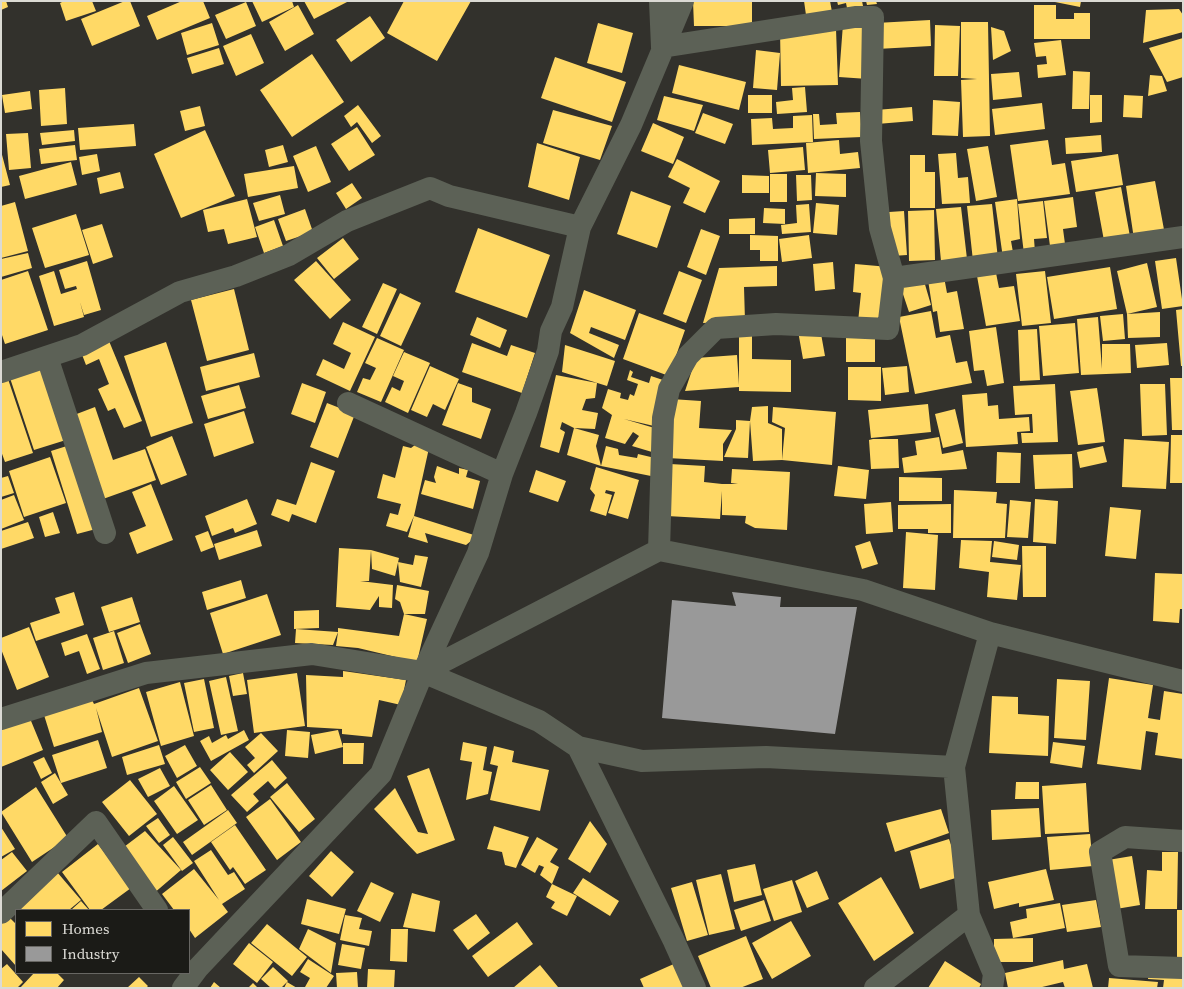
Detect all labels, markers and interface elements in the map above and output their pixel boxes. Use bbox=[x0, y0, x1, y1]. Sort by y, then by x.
legend bbox=[15, 909, 190, 974]
text: Homes bbox=[62, 918, 109, 939]
text: Industry bbox=[62, 943, 119, 964]

